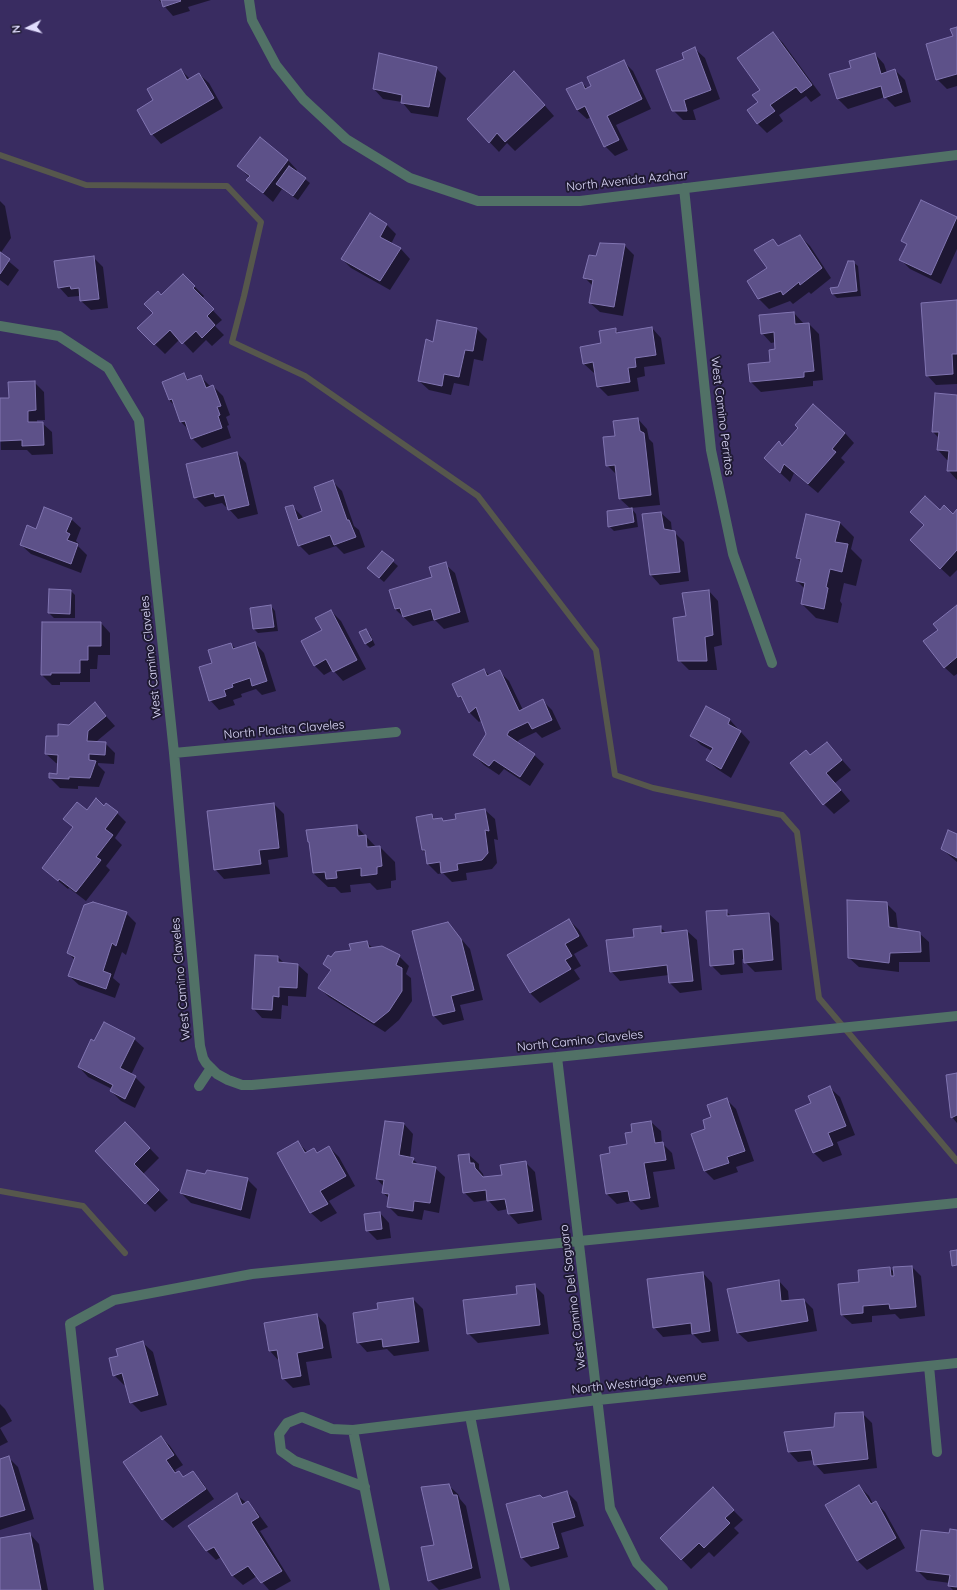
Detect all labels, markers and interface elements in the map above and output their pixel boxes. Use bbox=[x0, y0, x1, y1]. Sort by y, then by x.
north arrow bbox=[8, 8, 48, 48]
text: N bbox=[9, 24, 23, 34]
street label: North Avenida Azahar bbox=[566, 167, 688, 195]
street label: West Camino Perritos bbox=[708, 356, 736, 476]
street label: West Camino Claveles bbox=[137, 595, 165, 719]
street label: North Placita Claveles bbox=[223, 718, 345, 742]
street label: West Camino Claveles bbox=[168, 917, 194, 1041]
street label: North Camino Claveles bbox=[516, 1027, 644, 1055]
street label: West Camino Del Saguaro bbox=[557, 1224, 589, 1370]
street label: North Westridge Avenue bbox=[571, 1369, 707, 1397]

